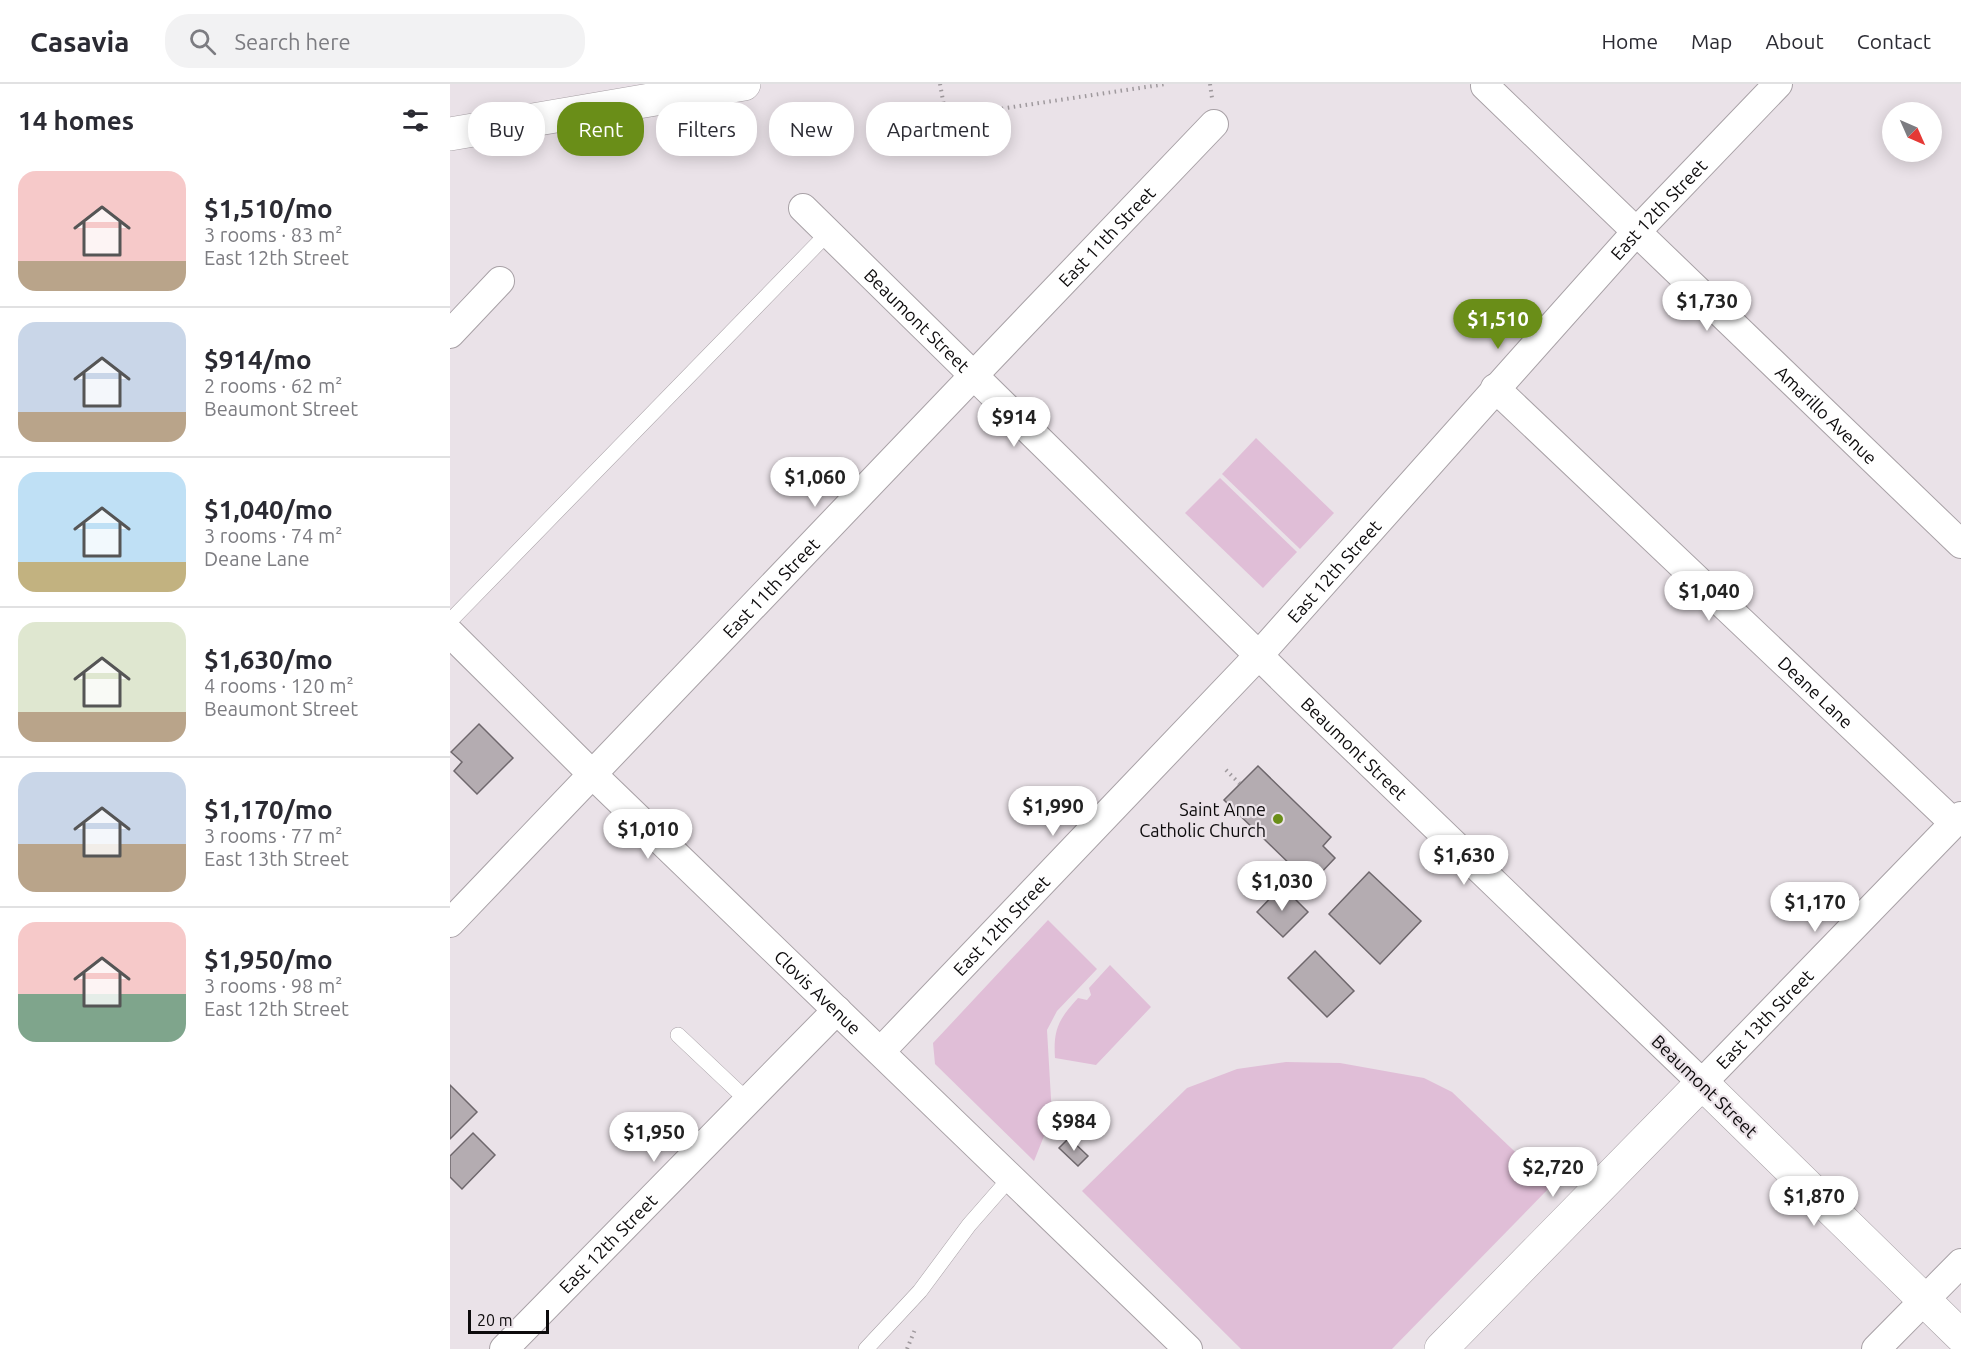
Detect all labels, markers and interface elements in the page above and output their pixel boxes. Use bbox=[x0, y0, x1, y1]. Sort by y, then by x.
search box bbox=[165, 14, 585, 68]
icon: search bbox=[186, 25, 219, 58]
text: Casavia bbox=[30, 26, 129, 57]
text: Search here bbox=[234, 29, 351, 54]
text: Home bbox=[1601, 29, 1658, 53]
text: Map bbox=[1691, 29, 1732, 53]
text: About bbox=[1765, 29, 1824, 53]
text: Contact bbox=[1857, 29, 1931, 53]
chip: Buy bbox=[468, 102, 545, 156]
chip: Rent bbox=[557, 102, 644, 156]
chip: Filters bbox=[656, 102, 757, 156]
chip: New bbox=[769, 102, 854, 156]
chip: Apartment bbox=[866, 102, 1011, 156]
north arrow bbox=[1882, 102, 1942, 162]
map controls bbox=[1882, 102, 1942, 162]
icon: filters bbox=[399, 104, 432, 137]
text: 14 homes bbox=[18, 106, 134, 135]
street label: East 12th Street bbox=[1606, 155, 1710, 264]
street label: East 11th Street bbox=[1054, 182, 1159, 290]
text: $1,510/mo bbox=[204, 194, 333, 223]
icon: home bbox=[66, 195, 138, 267]
text: 3 rooms · 83 m² bbox=[204, 223, 342, 246]
text: East 12th Street bbox=[204, 246, 349, 269]
street label: Beaumont Street bbox=[861, 264, 974, 376]
pin: $1,730 bbox=[1658, 281, 1756, 332]
text: $1,730 bbox=[1676, 289, 1738, 312]
pin: $1,510 bbox=[1449, 299, 1547, 350]
text: $1,510 bbox=[1467, 307, 1529, 330]
text: $914/mo bbox=[204, 345, 312, 374]
icon: home bbox=[66, 346, 138, 418]
street label: Amarillo Avenue bbox=[1772, 362, 1881, 468]
text: 2 rooms · 62 m² bbox=[204, 374, 342, 397]
text: Beaumont Street bbox=[204, 397, 358, 420]
pin: $914 bbox=[978, 397, 1050, 448]
text: $914 bbox=[991, 405, 1037, 428]
pin: $1,060 bbox=[766, 457, 864, 508]
text: $1,060 bbox=[784, 465, 846, 488]
text: $1,040/mo bbox=[204, 495, 333, 524]
icon: home bbox=[66, 496, 138, 568]
street label: East 12th Street bbox=[1283, 516, 1385, 626]
text: 3 rooms · 74 m² bbox=[204, 524, 342, 547]
street label: East 11th Street bbox=[718, 534, 823, 642]
text: Deane Lane bbox=[204, 547, 309, 570]
pin: $1,040 bbox=[1660, 571, 1758, 622]
text: $1,040 bbox=[1678, 579, 1740, 602]
text: $1,630/mo bbox=[204, 645, 333, 674]
icon: home bbox=[66, 646, 138, 718]
street label: Deane Lane bbox=[1774, 652, 1857, 732]
text: 4 rooms · 120 m² bbox=[204, 674, 354, 697]
street label: Beaumont Street bbox=[1297, 693, 1411, 804]
text: Beaumont Street bbox=[204, 697, 358, 720]
pin: $1,990 bbox=[1004, 786, 1102, 837]
text: $1,990 bbox=[1022, 794, 1084, 817]
text: $1,170/mo bbox=[204, 795, 333, 824]
icon: home bbox=[66, 796, 138, 868]
place label: Saint Anne Catholic Church bbox=[1139, 799, 1266, 840]
pin: $1,010 bbox=[599, 809, 697, 860]
marker: Saint Anne Catholic Church bbox=[1271, 812, 1285, 826]
text: $1,010 bbox=[617, 817, 679, 840]
text: 3 rooms · 77 m² bbox=[204, 824, 342, 847]
pin: $1,630 bbox=[1415, 835, 1513, 886]
text: $1,630 bbox=[1433, 843, 1495, 866]
text: East 13th Street bbox=[204, 847, 349, 870]
pin: $1,030 bbox=[1233, 861, 1331, 912]
text: $1,030 bbox=[1251, 869, 1313, 892]
street label: East 12th Street bbox=[949, 871, 1053, 979]
pin: $1,170 bbox=[1766, 882, 1864, 933]
text: $1,170 bbox=[1784, 890, 1846, 913]
text: $1,950/mo bbox=[204, 945, 333, 974]
icon: home bbox=[66, 946, 138, 1018]
street label: Clovis Avenue bbox=[771, 946, 865, 1038]
street label: East 13th Street bbox=[1712, 965, 1817, 1073]
text: 3 rooms · 98 m² bbox=[204, 974, 342, 997]
text: East 12th Street bbox=[204, 997, 349, 1020]
street label: Beaumont Street bbox=[1648, 1031, 1762, 1141]
pin: $984 bbox=[1038, 1101, 1110, 1152]
text: $984 bbox=[1051, 1109, 1097, 1132]
pin: $1,950 bbox=[605, 1112, 703, 1163]
text: $1,950 bbox=[623, 1120, 685, 1143]
pin: $2,720 bbox=[1504, 1147, 1602, 1198]
text: $2,720 bbox=[1522, 1155, 1584, 1178]
pin: $1,870 bbox=[1765, 1176, 1863, 1227]
text: $1,870 bbox=[1783, 1184, 1845, 1207]
street label: East 12th Street bbox=[555, 1190, 661, 1297]
scale bar bbox=[468, 1307, 549, 1334]
text: 20 m bbox=[477, 1311, 513, 1329]

